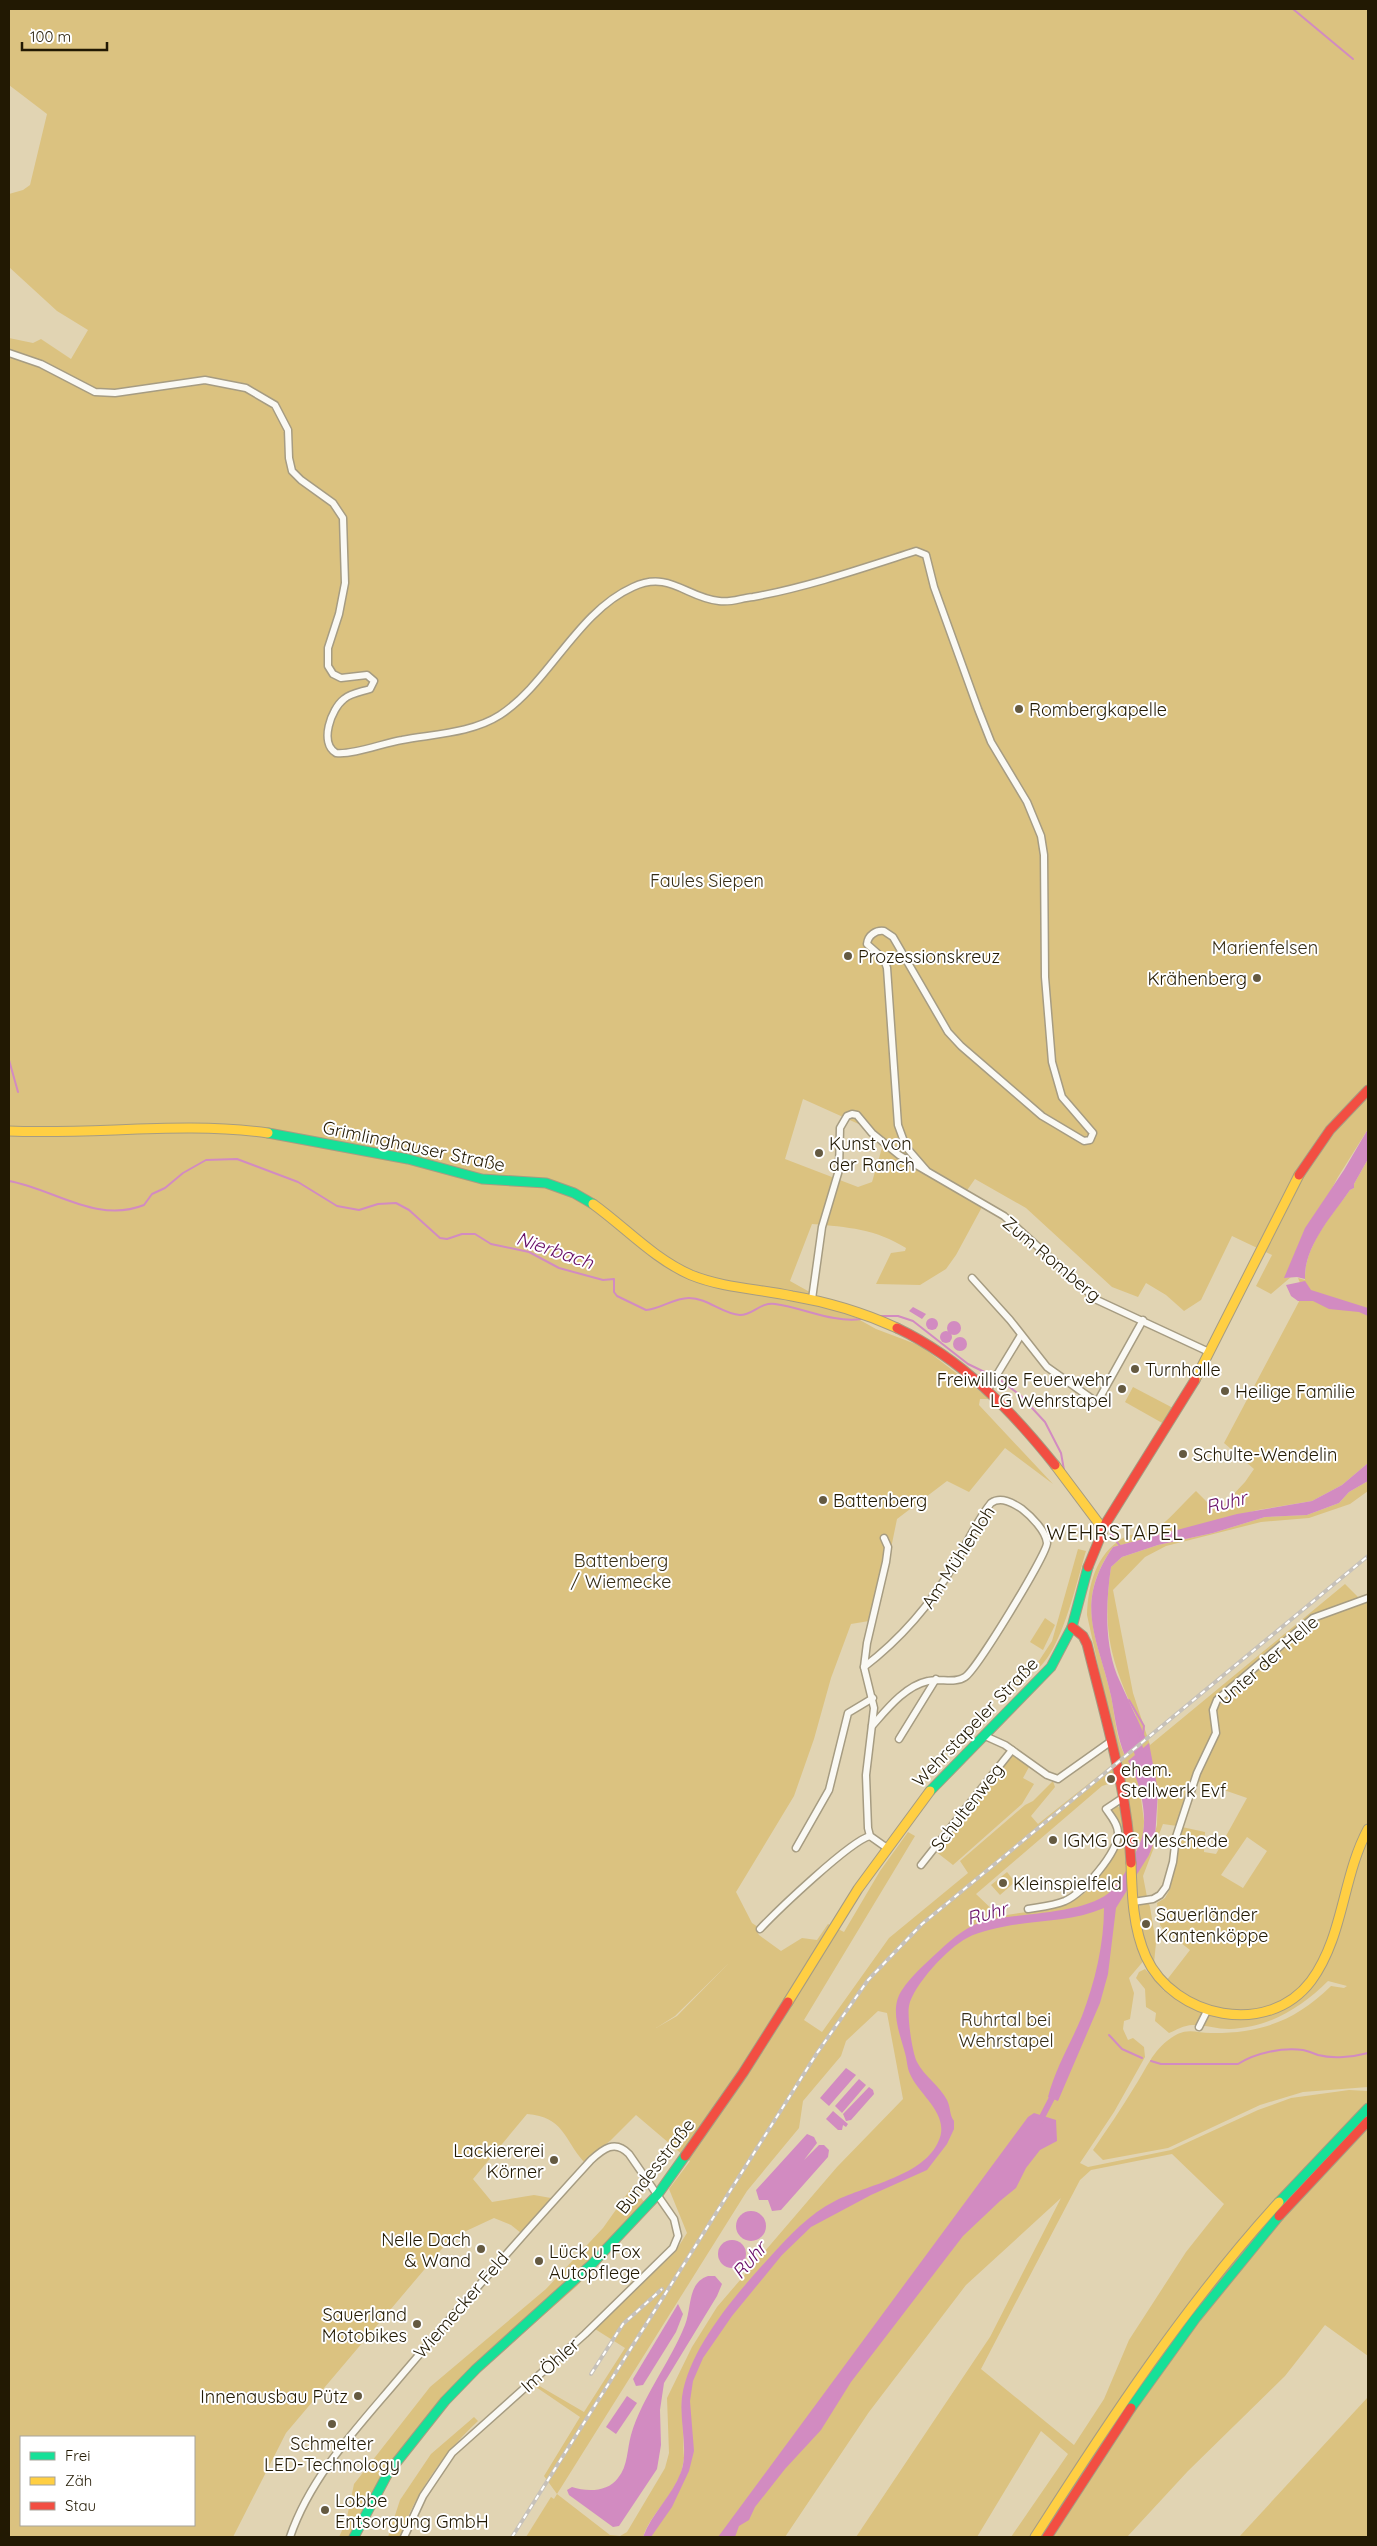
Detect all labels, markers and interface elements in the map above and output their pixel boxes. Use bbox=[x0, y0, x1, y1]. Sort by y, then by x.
scale bar bbox=[22, 20, 108, 52]
text: 100 m bbox=[30, 27, 71, 46]
place label: Rombergkapelle bbox=[1029, 698, 1167, 721]
marker: Rombergkapelle bbox=[1013, 703, 1025, 715]
park label: Faules Siepen bbox=[650, 869, 764, 892]
park label: Marienfelsen bbox=[1212, 936, 1318, 959]
place label: Prozessionskreuz bbox=[858, 945, 1000, 968]
marker: Prozessionskreuz bbox=[842, 950, 854, 962]
place label: Krähenberg bbox=[1148, 967, 1247, 990]
marker: Krähenberg bbox=[1251, 972, 1263, 984]
street label: Grimlinghauser Straße bbox=[321, 1115, 507, 1177]
place label: Kunst von der Ranch bbox=[829, 1132, 915, 1176]
marker: Kunst von der Ranch bbox=[813, 1147, 825, 1159]
street label: Zum Romberg bbox=[998, 1211, 1106, 1307]
water label: Nierbach bbox=[513, 1226, 598, 1275]
place label: Turnhalle bbox=[1145, 1358, 1221, 1381]
marker: Turnhalle bbox=[1129, 1363, 1141, 1375]
place label: Freiwillige Feuerwehr LG Wehrstapel bbox=[937, 1368, 1112, 1412]
place label: Heilige Familie bbox=[1235, 1380, 1355, 1403]
marker: Freiwillige Feuerwehr LG Wehrstapel bbox=[1116, 1383, 1128, 1395]
marker: Heilige Familie bbox=[1219, 1385, 1231, 1397]
place label: Schulte-Wendelin bbox=[1193, 1443, 1337, 1466]
marker: Schulte-Wendelin bbox=[1177, 1448, 1189, 1460]
water label: Ruhr bbox=[1203, 1485, 1252, 1519]
place label: Battenberg bbox=[833, 1489, 927, 1512]
marker: Battenberg bbox=[817, 1494, 829, 1506]
street label: Am Mühlenloh bbox=[916, 1501, 1000, 1613]
district label: WEHRSTAPEL bbox=[1046, 1520, 1184, 1545]
park label: Battenberg / Wiemecke bbox=[570, 1549, 672, 1593]
street label: Unter der Helle bbox=[1213, 1610, 1323, 1710]
street label: Wehrstapeler Straße bbox=[907, 1652, 1043, 1792]
street label: Schultenweg bbox=[925, 1758, 1009, 1856]
place label: ehem. Stellwerk Evf bbox=[1121, 1758, 1227, 1802]
marker: ehem. Stellwerk Evf bbox=[1105, 1773, 1117, 1785]
place label: IGMG OG Meschede bbox=[1063, 1829, 1228, 1852]
marker: IGMG OG Meschede bbox=[1047, 1834, 1059, 1846]
place label: Kleinspielfeld bbox=[1013, 1872, 1122, 1895]
marker: Kleinspielfeld bbox=[997, 1877, 1009, 1889]
water label: Ruhr bbox=[964, 1895, 1013, 1930]
place label: Sauerländer Kantenköppe bbox=[1156, 1903, 1269, 1947]
marker: Sauerländer Kantenköppe bbox=[1140, 1918, 1152, 1930]
park label: Ruhrtal bei Wehrstapel bbox=[958, 2008, 1054, 2052]
street label: Bundesstraße bbox=[610, 2114, 700, 2218]
place label: Lackiererei Körner bbox=[453, 2139, 544, 2183]
marker: Lackiererei Körner bbox=[548, 2154, 560, 2166]
place label: Nelle Dach & Wand bbox=[381, 2228, 471, 2272]
water label: Ruhr bbox=[726, 2234, 773, 2284]
place label: Lück u. Fox Autopflege bbox=[549, 2240, 641, 2284]
marker: Nelle Dach & Wand bbox=[475, 2243, 487, 2255]
street label: Wiemecker Feld bbox=[409, 2247, 513, 2363]
marker: Lück u. Fox Autopflege bbox=[533, 2255, 545, 2267]
place label: Sauerland Motobikes bbox=[322, 2303, 407, 2347]
marker: Sauerland Motobikes bbox=[411, 2318, 423, 2330]
street label: Im Öhler bbox=[516, 2333, 584, 2397]
place label: Innenausbau Pütz bbox=[200, 2385, 348, 2408]
marker: Innenausbau Pütz bbox=[352, 2390, 364, 2402]
marker: Schmelter LED-Technology bbox=[326, 2418, 338, 2430]
place label: Schmelter LED-Technology bbox=[264, 2432, 400, 2476]
legend bbox=[20, 2436, 195, 2526]
text: Frei bbox=[65, 2446, 91, 2465]
text: Zäh bbox=[65, 2471, 92, 2490]
place label: Lobbe Entsorgung GmbH bbox=[335, 2489, 489, 2533]
text: Stau bbox=[65, 2496, 96, 2515]
marker: Lobbe Entsorgung GmbH bbox=[319, 2504, 331, 2516]

